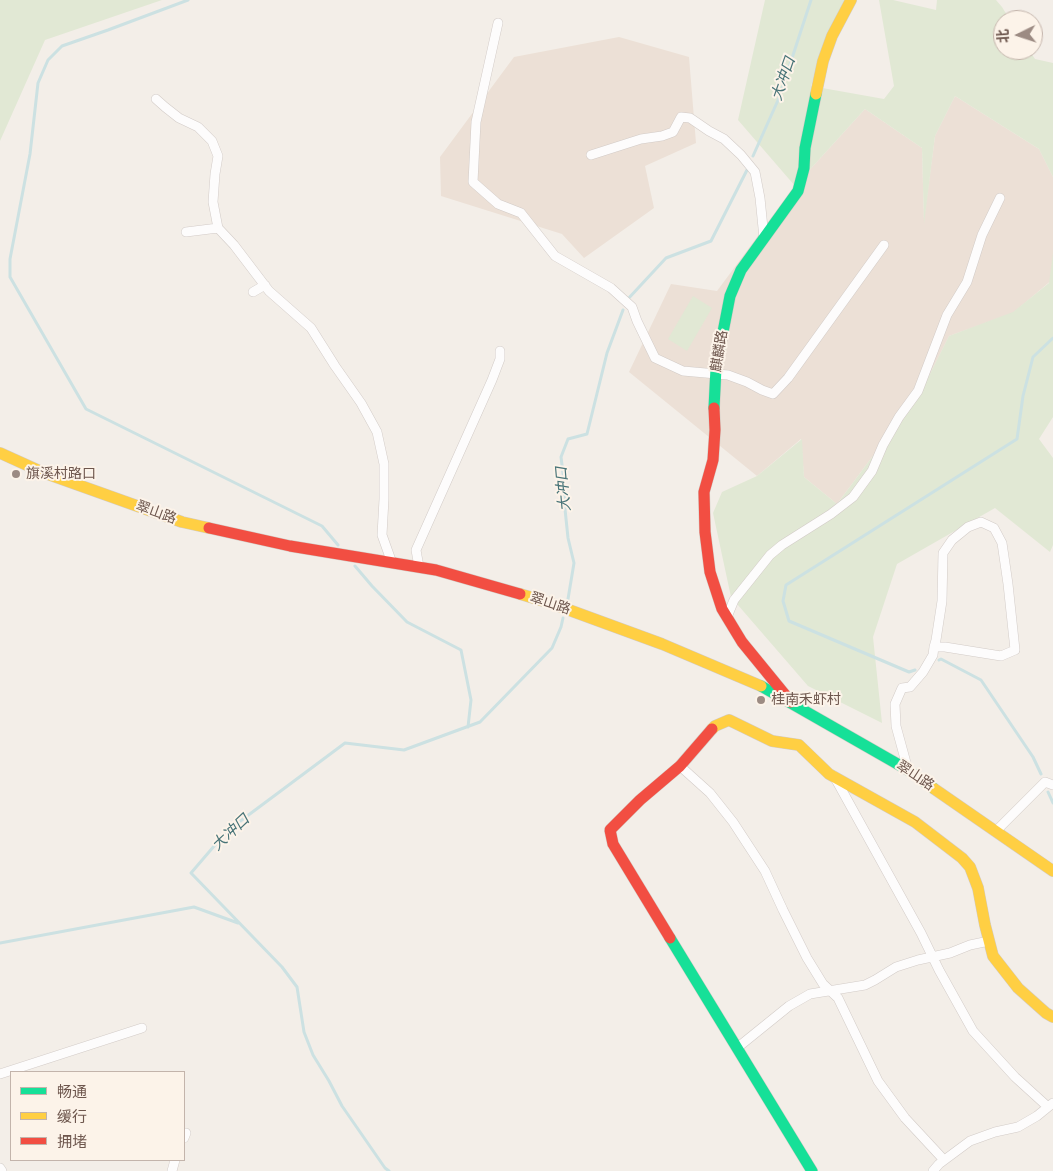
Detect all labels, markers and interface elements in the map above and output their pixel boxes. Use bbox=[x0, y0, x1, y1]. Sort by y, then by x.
north arrow bbox=[993, 10, 1043, 60]
text: 北 bbox=[995, 28, 1013, 44]
water label: 大冲口 bbox=[768, 55, 800, 103]
street label: 麒麟路 bbox=[708, 329, 732, 373]
place label: 旗溪村路口 bbox=[26, 466, 96, 482]
water label: 大冲口 bbox=[553, 466, 575, 512]
marker: 旗溪村路口 bbox=[10, 468, 22, 480]
street label: 翠山路 bbox=[133, 498, 179, 528]
street label: 翠山路 bbox=[527, 590, 573, 618]
place label: 桂南禾虾村 bbox=[771, 692, 841, 708]
marker: 桂南禾虾村 bbox=[755, 694, 767, 706]
street label: 翠山路 bbox=[893, 758, 937, 794]
water label: 大冲口 bbox=[208, 811, 254, 855]
legend bbox=[10, 1071, 185, 1161]
text: 畅通 bbox=[57, 1083, 87, 1101]
text: 缓行 bbox=[57, 1108, 87, 1126]
text: 拥堵 bbox=[57, 1133, 87, 1151]

